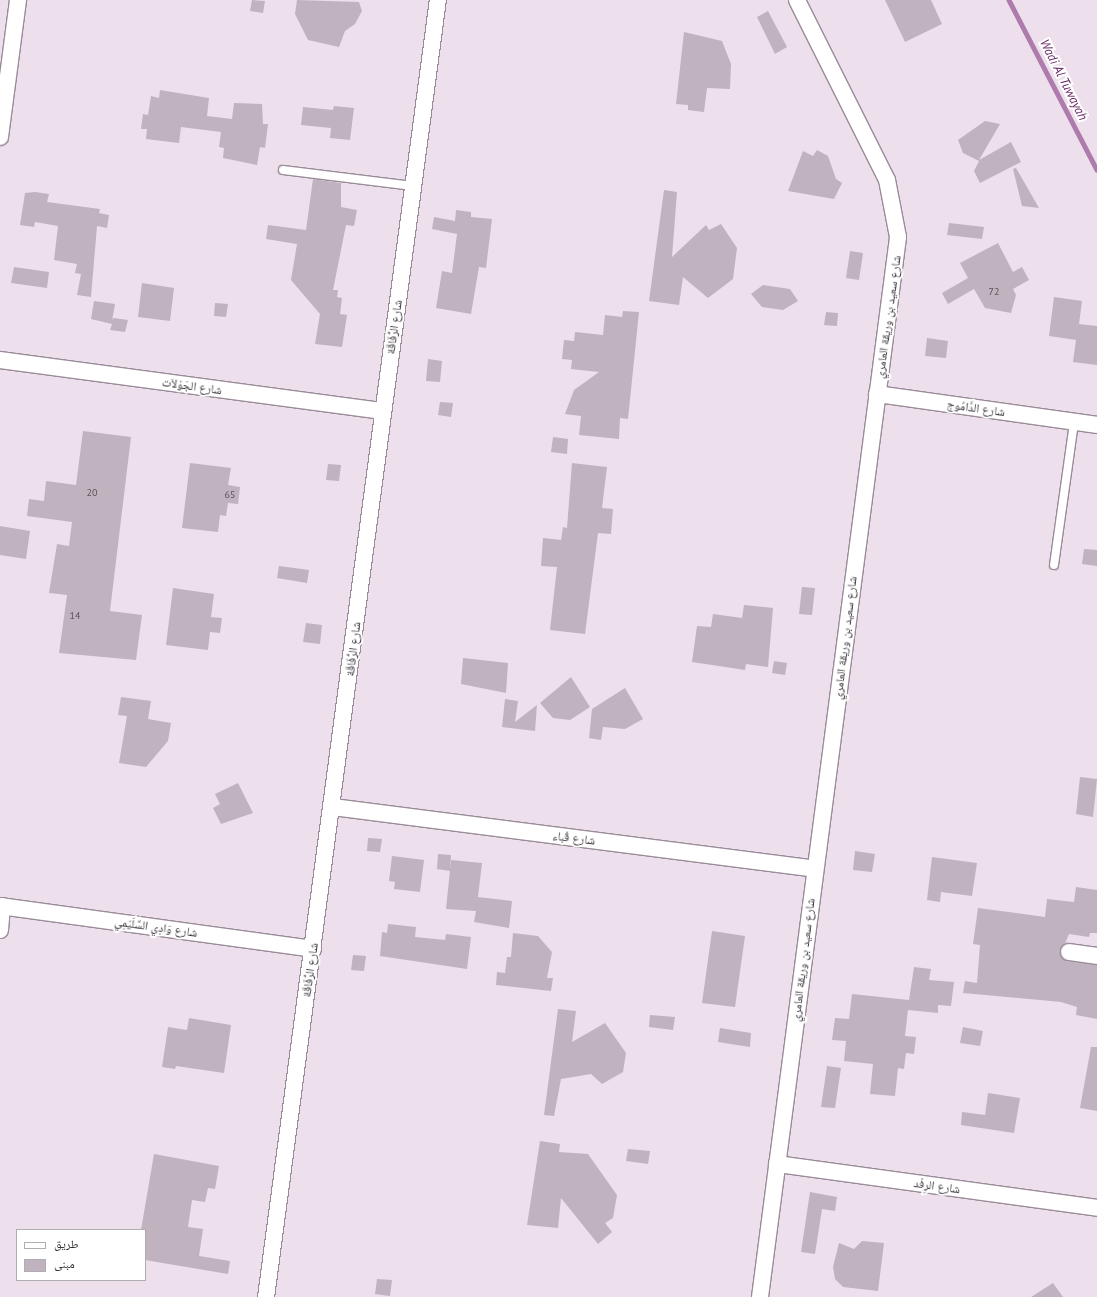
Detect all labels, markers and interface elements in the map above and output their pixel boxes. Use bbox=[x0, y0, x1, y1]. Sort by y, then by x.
water label: Wadi Al Tuwayah bbox=[1036, 36, 1090, 124]
street label: شارع سعيد بن وريقة العامري bbox=[872, 254, 904, 380]
house number: 72 bbox=[989, 286, 999, 298]
street label: شارع الرُّفَاقَة bbox=[383, 299, 405, 355]
street label: شارع الجَوْلاَت bbox=[161, 375, 223, 397]
street label: شارع الدَّامُوج bbox=[946, 397, 1006, 419]
house number: 20 bbox=[87, 487, 97, 499]
house number: 65 bbox=[225, 489, 235, 501]
street label: شارع سعيد بن وريقة العامري bbox=[830, 575, 860, 701]
house number: 14 bbox=[70, 610, 80, 622]
street label: شارع الرُّفَاقَة bbox=[343, 621, 363, 677]
street label: شارع قُباء bbox=[552, 828, 596, 848]
street label: شارع سعيد بن وريقة العامري bbox=[788, 897, 818, 1023]
street label: شارع وَادِي السِّلَيْمِي bbox=[113, 914, 199, 940]
street label: شارع الرُّفَاقَة bbox=[299, 942, 321, 998]
street label: شارع الرِفْد bbox=[913, 1176, 961, 1196]
legend bbox=[16, 1229, 146, 1281]
text: طريق bbox=[54, 1236, 79, 1251]
text: مبنى bbox=[54, 1256, 75, 1271]

